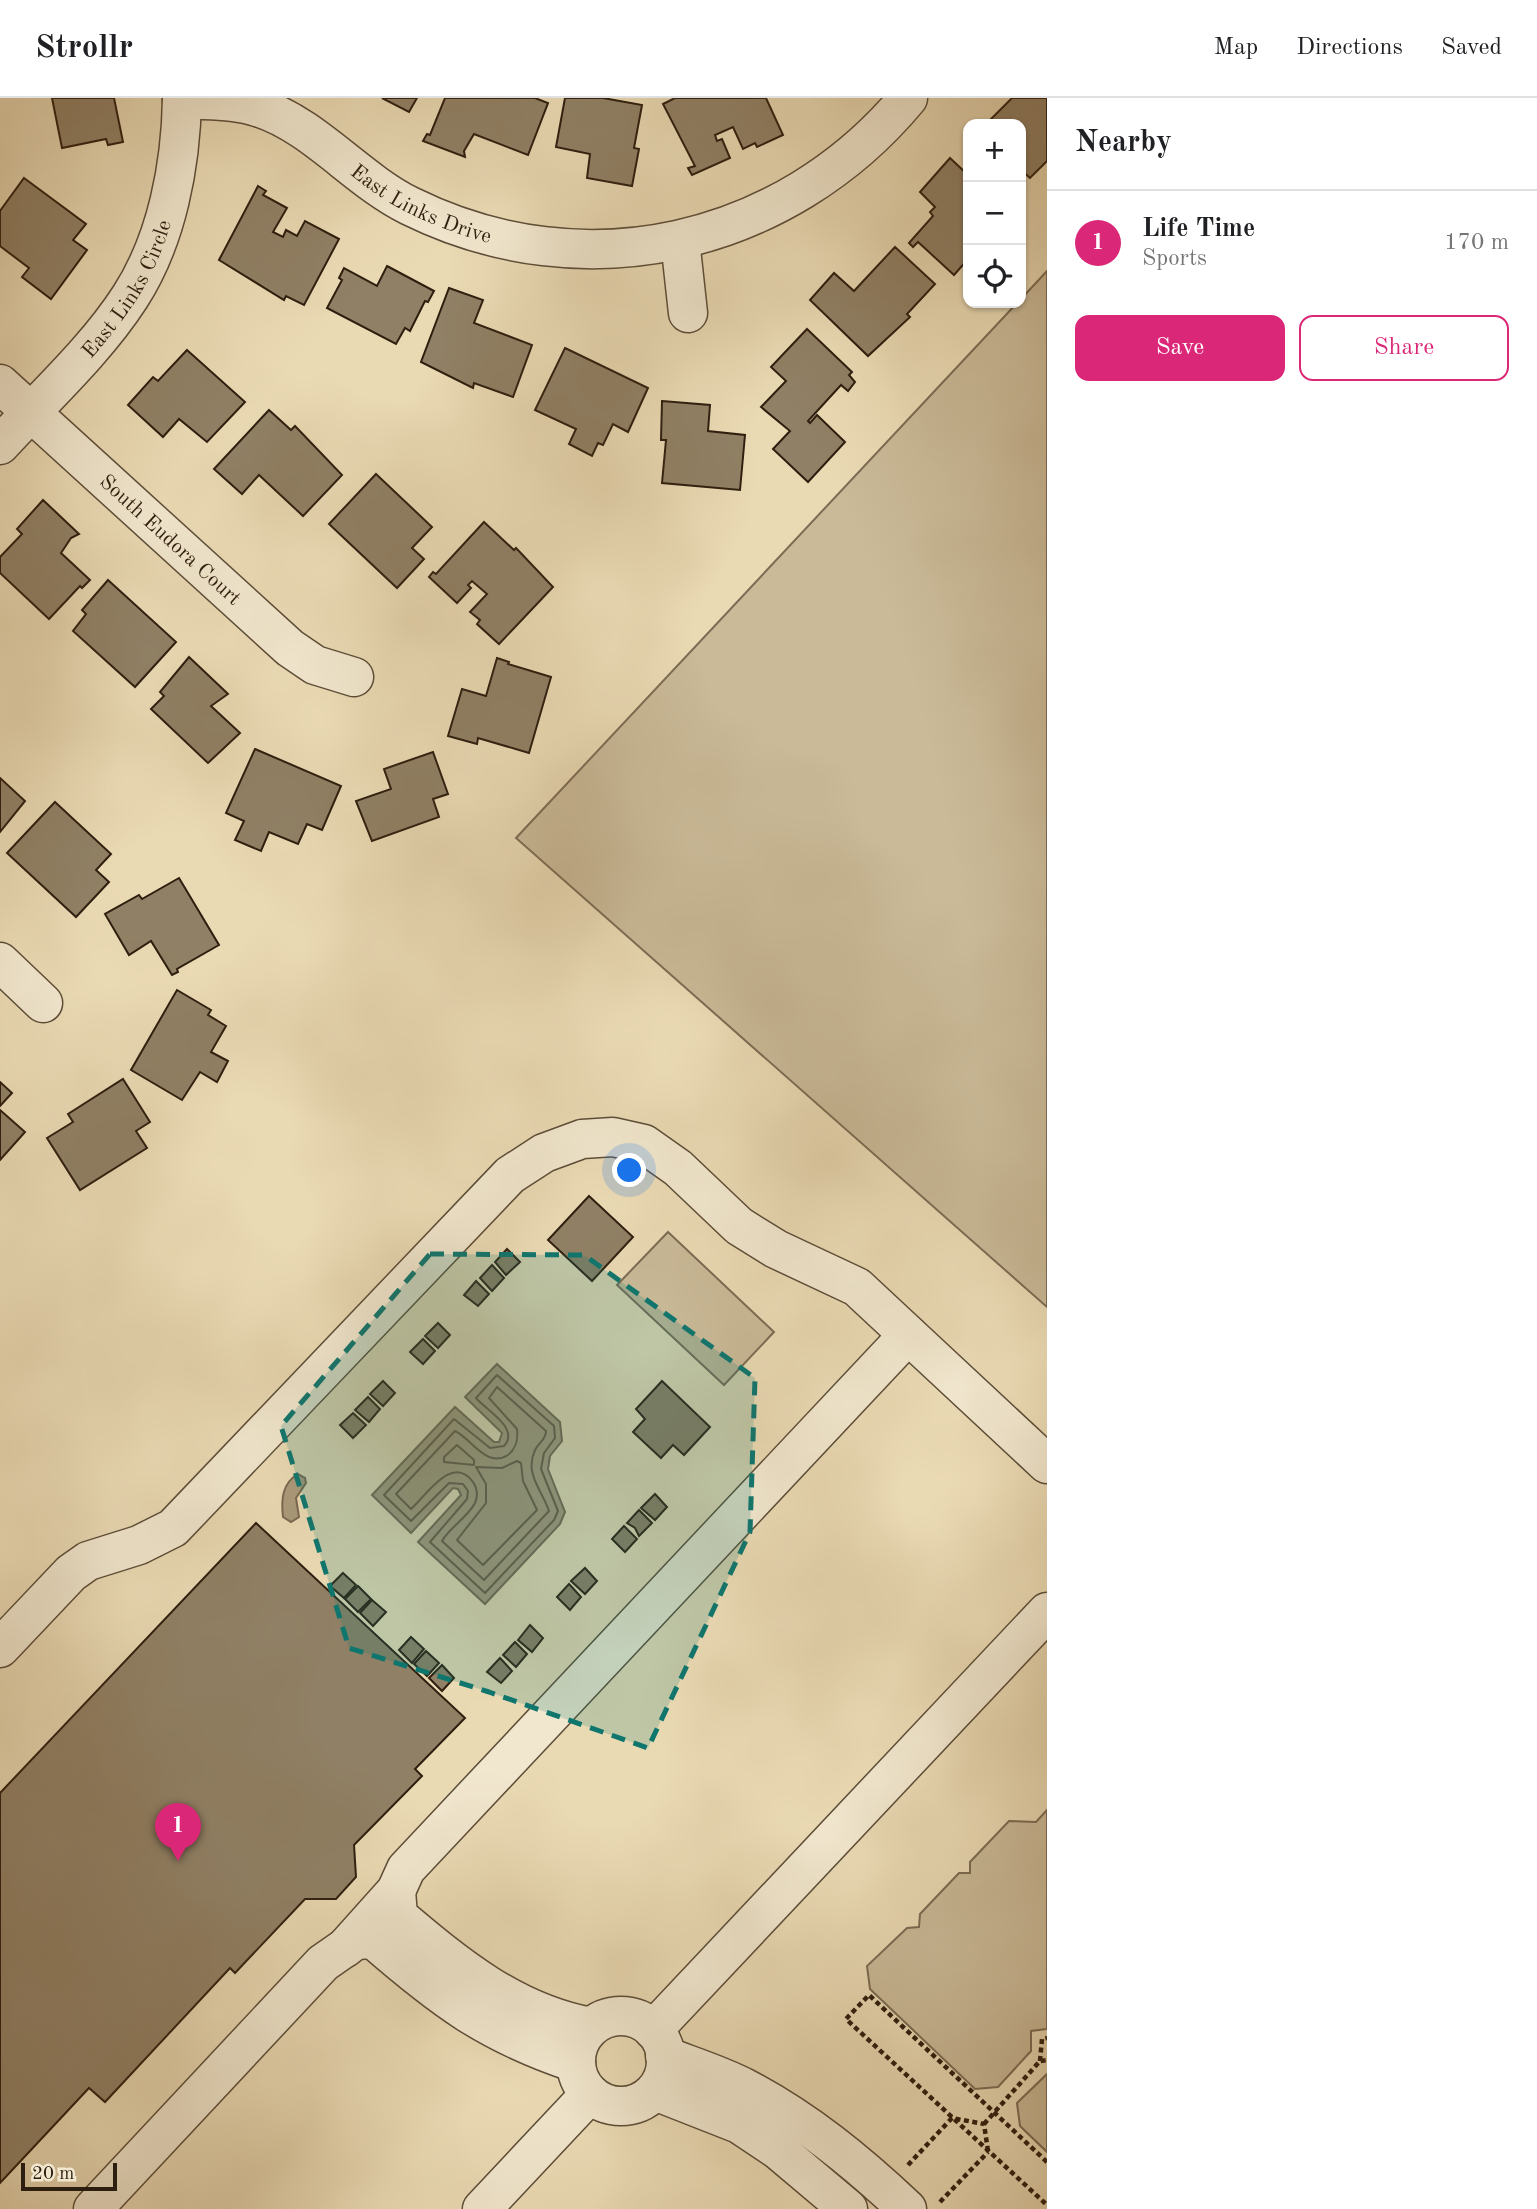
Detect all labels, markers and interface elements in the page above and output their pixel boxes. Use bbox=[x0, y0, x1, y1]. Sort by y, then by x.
text: Strollr bbox=[35, 32, 133, 65]
text: Map bbox=[1214, 36, 1258, 60]
text: Directions bbox=[1296, 36, 1403, 60]
text: Saved bbox=[1441, 36, 1502, 60]
map controls bbox=[963, 119, 1026, 308]
button: + bbox=[963, 119, 1026, 182]
text: Nearby bbox=[1075, 128, 1172, 158]
street label: East Links Drive bbox=[346, 161, 493, 248]
button: − bbox=[963, 182, 1026, 245]
text: Life Time bbox=[1142, 216, 1255, 242]
street label: East Links Circle bbox=[79, 218, 176, 362]
text: 1 bbox=[1091, 231, 1105, 254]
text: 170 m bbox=[1444, 231, 1509, 254]
button: locate bbox=[963, 245, 1026, 308]
text: Sports bbox=[1142, 247, 1207, 270]
button: Save bbox=[1075, 315, 1285, 381]
button: Share bbox=[1299, 315, 1509, 381]
street label: South Eudora Court bbox=[95, 471, 245, 610]
your location bbox=[612, 1153, 646, 1187]
pin: 1 bbox=[155, 1803, 201, 1861]
scale bar bbox=[21, 2160, 117, 2192]
text: 20 m bbox=[32, 2165, 74, 2184]

